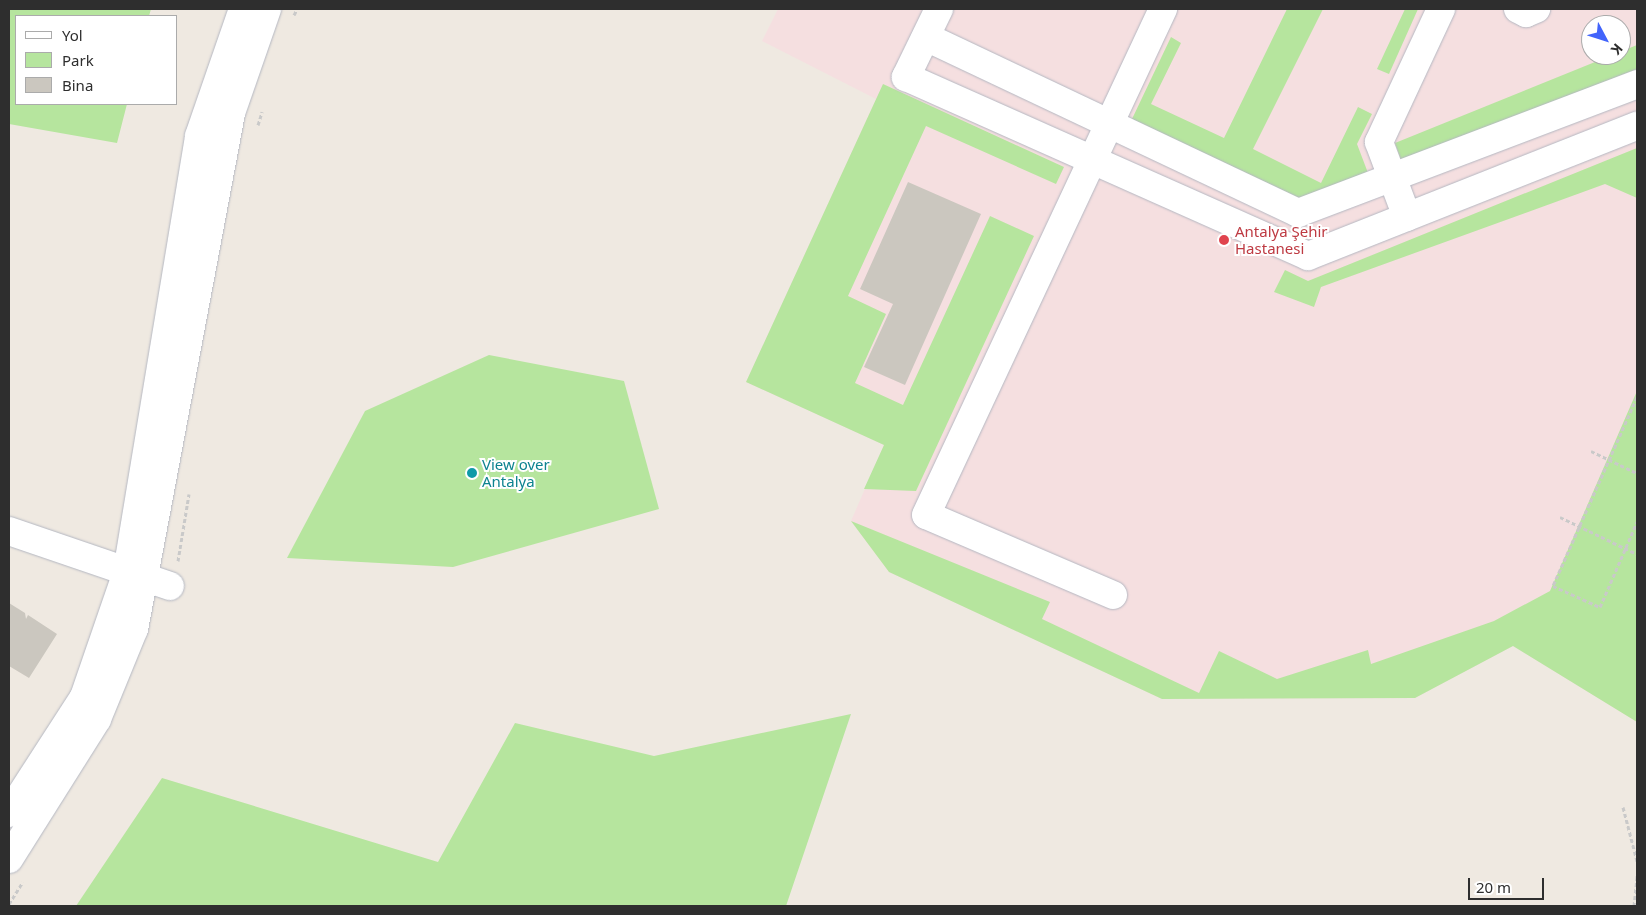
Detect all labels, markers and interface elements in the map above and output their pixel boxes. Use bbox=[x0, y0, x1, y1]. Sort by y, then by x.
legend bbox=[15, 15, 178, 105]
north arrow bbox=[1581, 15, 1631, 65]
text: Yol bbox=[62, 25, 83, 45]
text: K bbox=[1607, 40, 1627, 59]
text: Park bbox=[62, 50, 94, 70]
text: Bina bbox=[62, 75, 93, 95]
place label: Antalya Şehir Hastanesi bbox=[1235, 222, 1328, 257]
marker: Antalya Şehir Hastanesi bbox=[1217, 233, 1231, 247]
place label: View over Antalya bbox=[482, 455, 550, 490]
marker: View over Antalya bbox=[466, 467, 478, 479]
scale bar bbox=[1471, 868, 1547, 900]
text: 20 m bbox=[1476, 877, 1511, 897]

